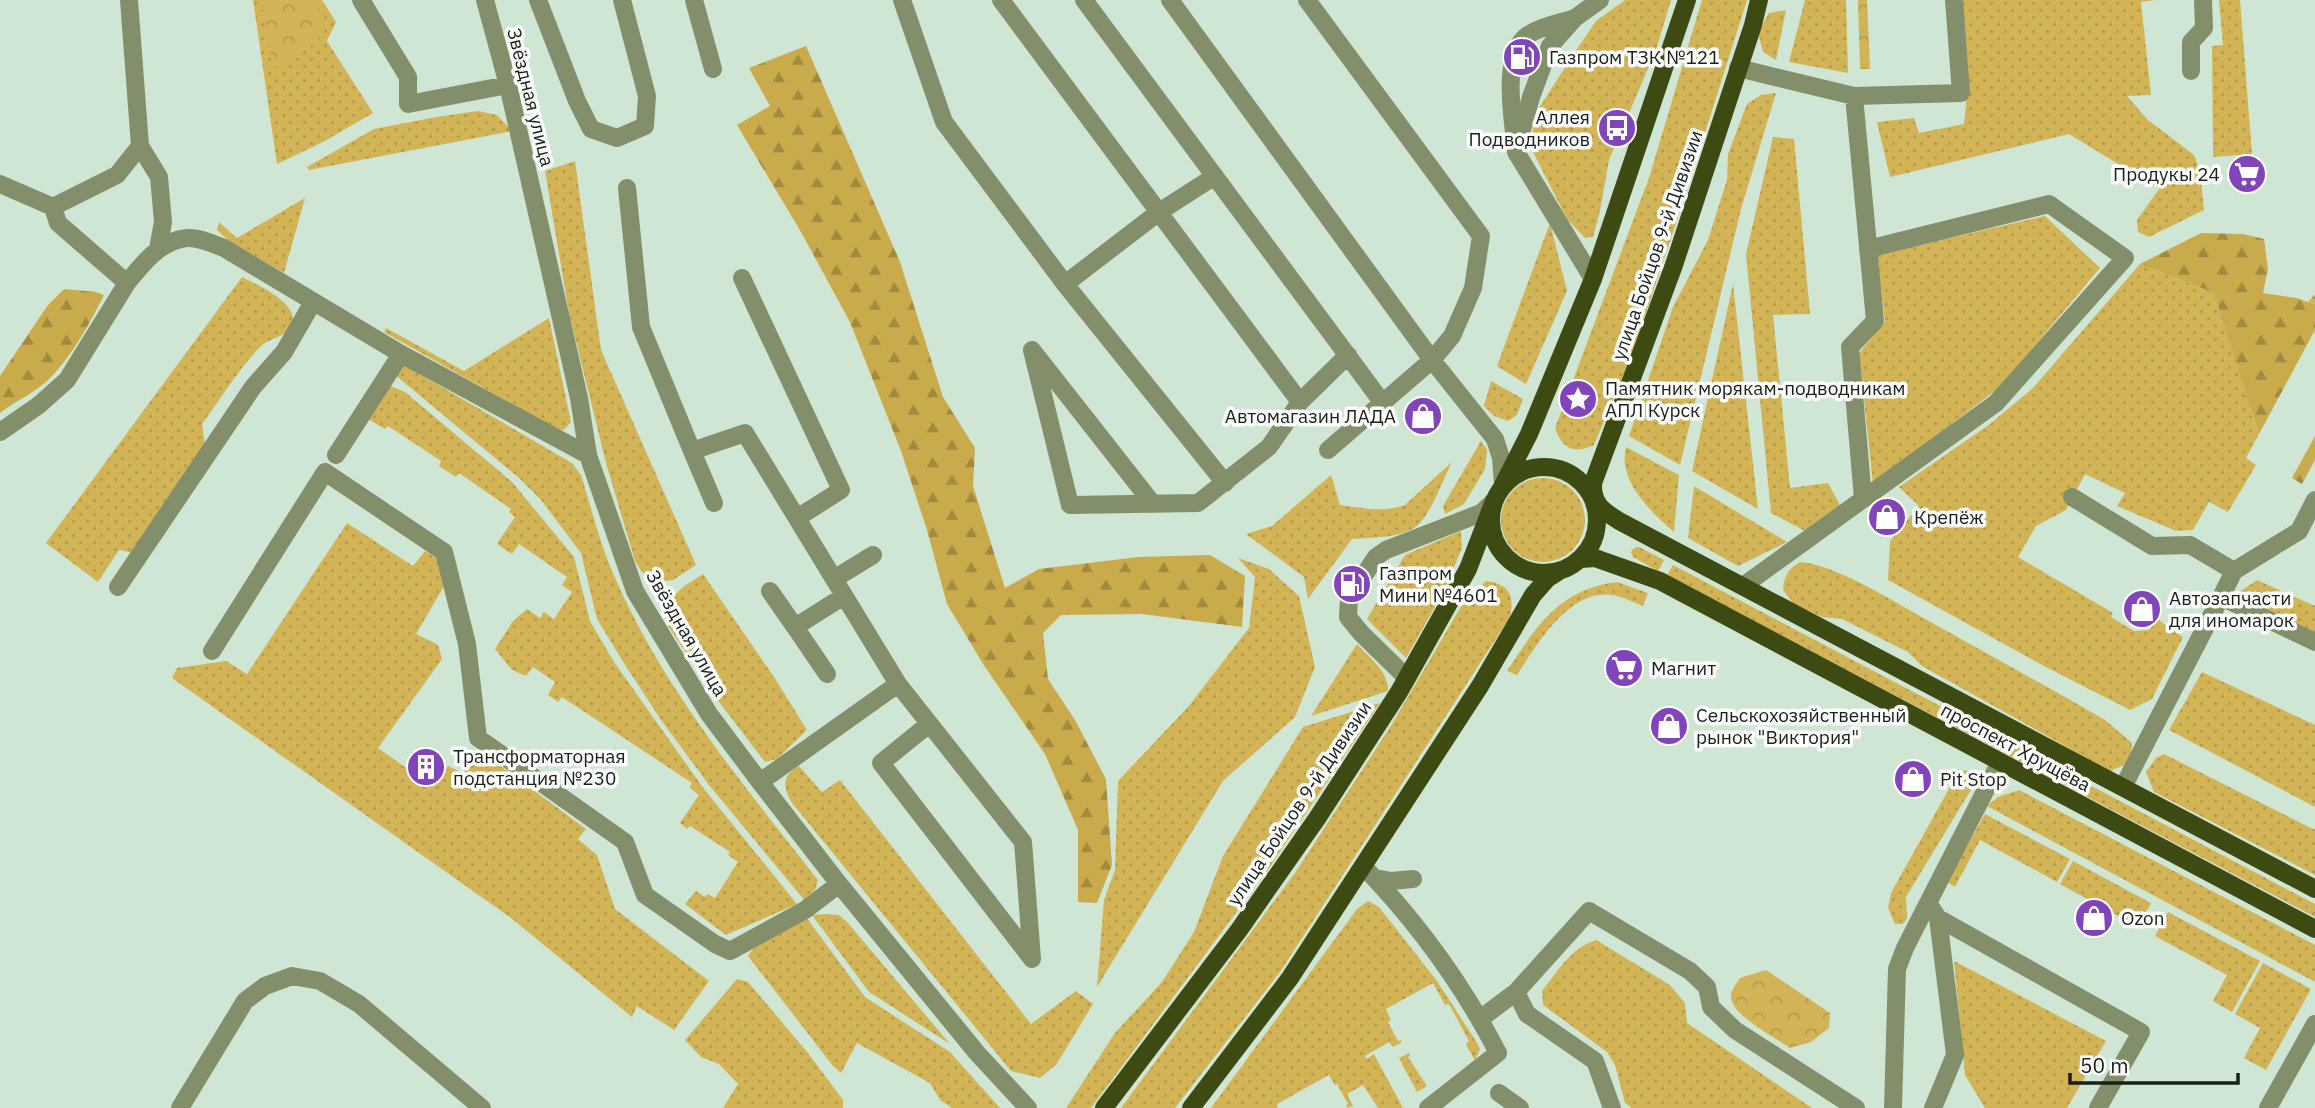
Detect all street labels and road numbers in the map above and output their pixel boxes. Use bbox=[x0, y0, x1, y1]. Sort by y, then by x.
street label: Звёздная улица bbox=[502, 25, 560, 169]
street label: улица Бойцов 9-й Дивизии bbox=[1606, 127, 1708, 363]
street label: Звёздная улица bbox=[641, 566, 733, 700]
street label: улица Бойцов 9-й Дивизии bbox=[1222, 696, 1376, 910]
street label: проспект Хрущёва bbox=[1937, 697, 2095, 797]

